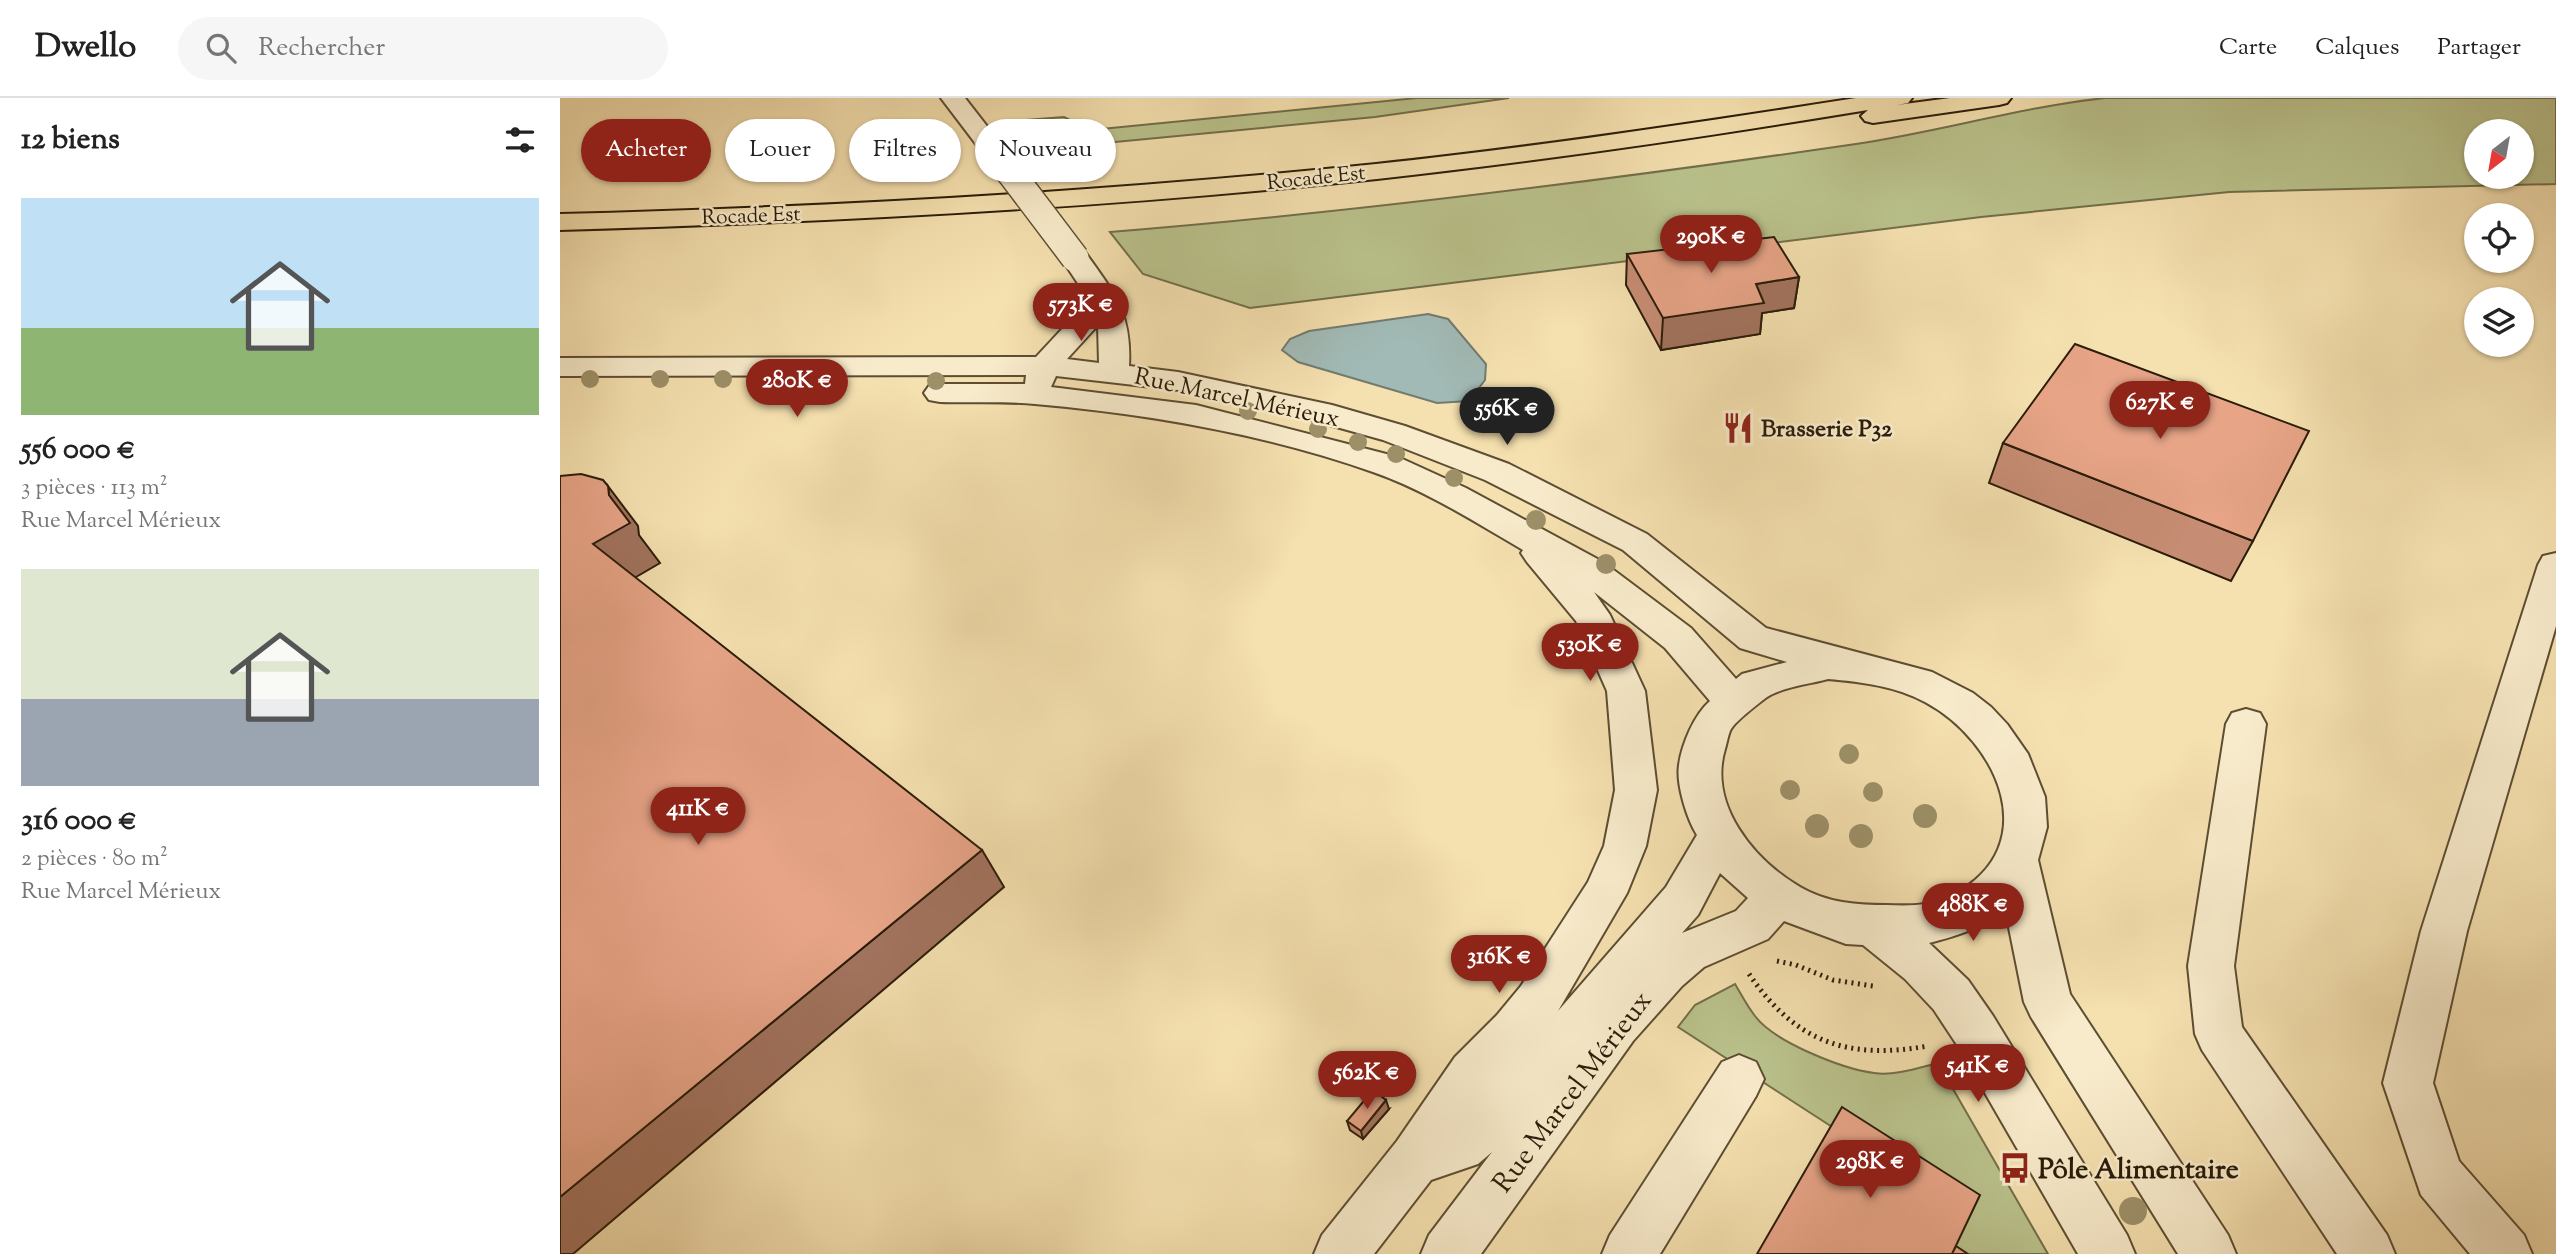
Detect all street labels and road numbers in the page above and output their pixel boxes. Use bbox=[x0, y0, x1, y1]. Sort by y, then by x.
street label: Rocade Est bbox=[1265, 159, 1367, 199]
street label: Rocade Est bbox=[701, 200, 801, 234]
street label: Rue Marcel Mérieux bbox=[1131, 361, 1342, 437]
street label: Rue Marcel Mérieux bbox=[1484, 983, 1663, 1202]

